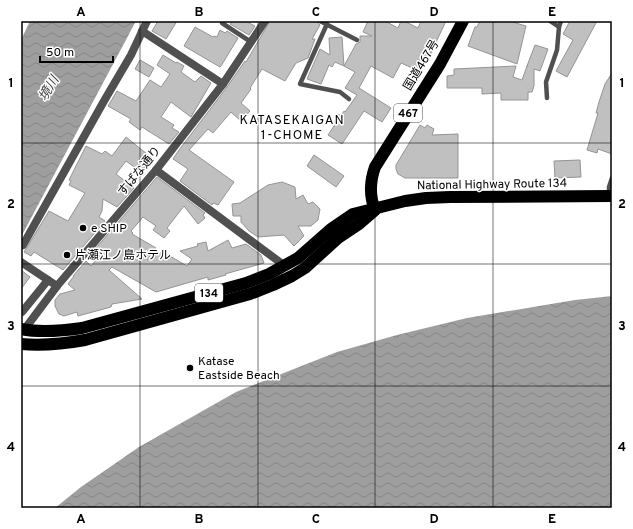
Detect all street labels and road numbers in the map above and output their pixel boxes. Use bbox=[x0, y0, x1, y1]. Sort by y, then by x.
street label: 国道467号 bbox=[400, 37, 443, 94]
road number: 467 bbox=[394, 104, 422, 122]
street label: すばな通り bbox=[115, 143, 165, 200]
street label: National Highway Route 134 bbox=[417, 176, 567, 194]
road number: 134 bbox=[195, 284, 223, 302]

